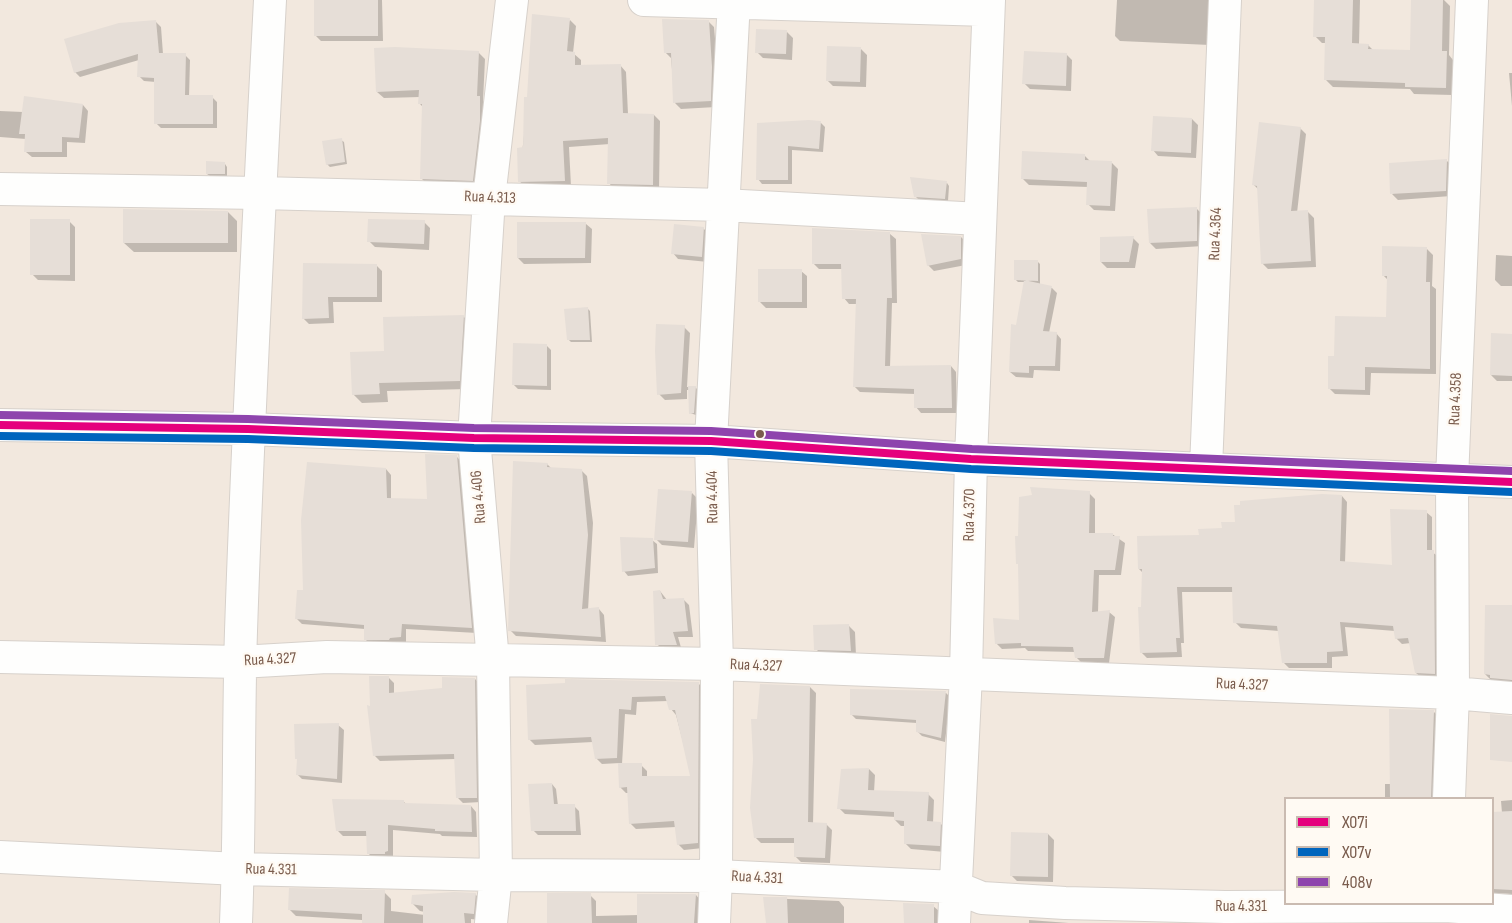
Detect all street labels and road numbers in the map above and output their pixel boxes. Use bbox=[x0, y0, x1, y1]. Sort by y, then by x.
street label: Rua 4.313 bbox=[464, 188, 516, 208]
street label: Rua 4.364 bbox=[1205, 207, 1227, 261]
street label: Rua 4.358 bbox=[1445, 372, 1467, 426]
street label: Rua 4.406 bbox=[467, 470, 491, 524]
street label: Rua 4.404 bbox=[703, 470, 723, 524]
street label: Rua 4.370 bbox=[960, 488, 980, 542]
street label: Rua 4.327 bbox=[243, 649, 297, 671]
street label: Rua 4.327 bbox=[730, 655, 782, 677]
street label: Rua 4.327 bbox=[1216, 674, 1268, 696]
street label: Rua 4.331 bbox=[245, 860, 297, 880]
street label: Rua 4.331 bbox=[731, 867, 783, 889]
street label: Rua 4.331 bbox=[1215, 897, 1267, 917]

